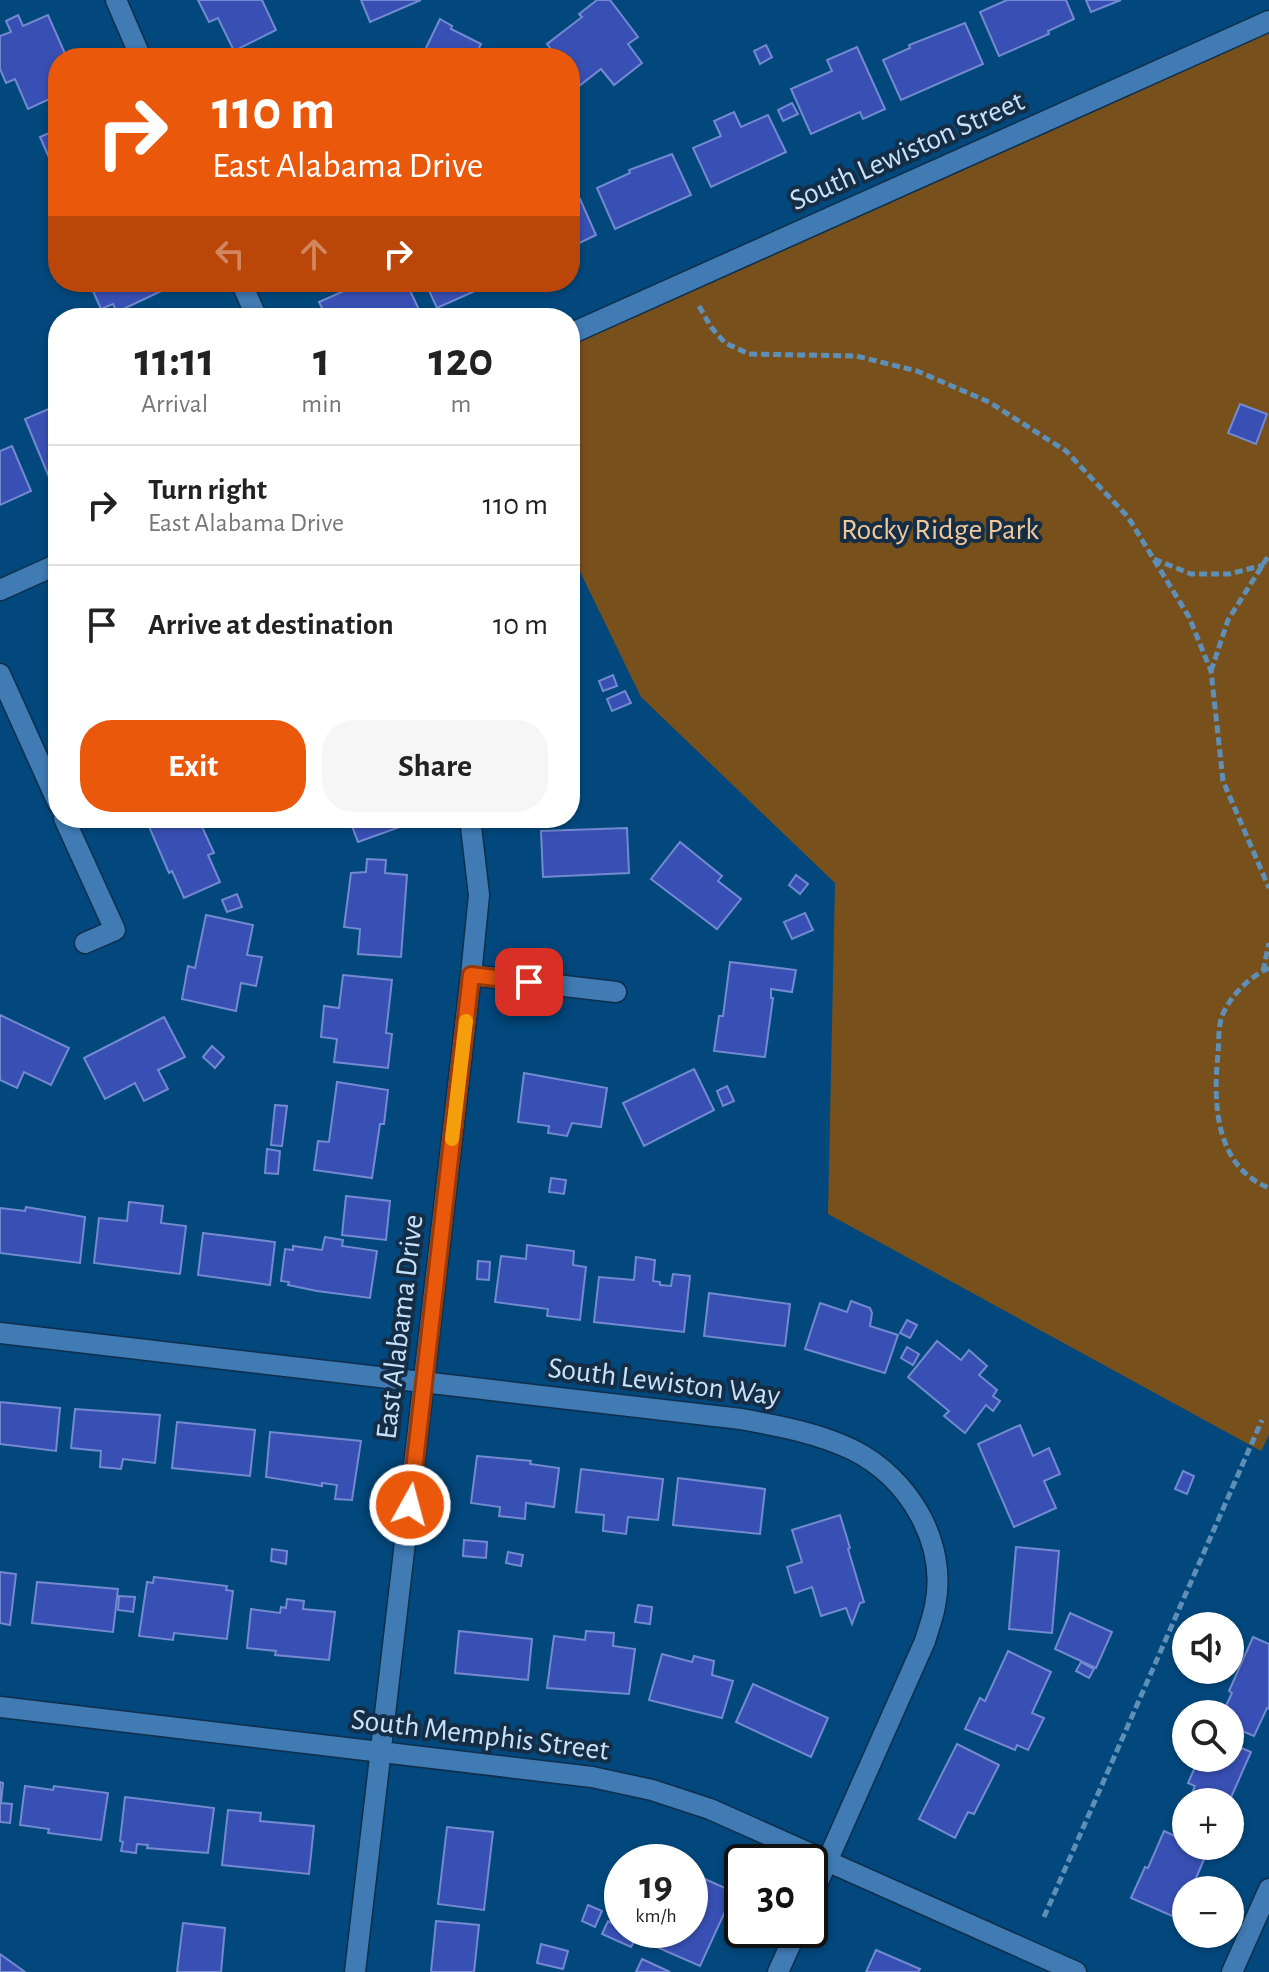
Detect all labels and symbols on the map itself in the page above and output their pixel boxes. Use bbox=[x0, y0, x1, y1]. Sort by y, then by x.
street label: South Lewiston Street bbox=[785, 86, 1029, 216]
park label: Rocky Ridge Park bbox=[841, 515, 1039, 545]
pin bbox=[495, 948, 563, 1016]
street label: East Alabama Drive bbox=[371, 1213, 429, 1441]
street label: South Lewiston Way bbox=[546, 1353, 782, 1411]
position arrow bbox=[368, 1463, 452, 1547]
street label: South Memphis Street bbox=[349, 1704, 611, 1766]
speed limit sign: 30 bbox=[724, 1844, 828, 1948]

